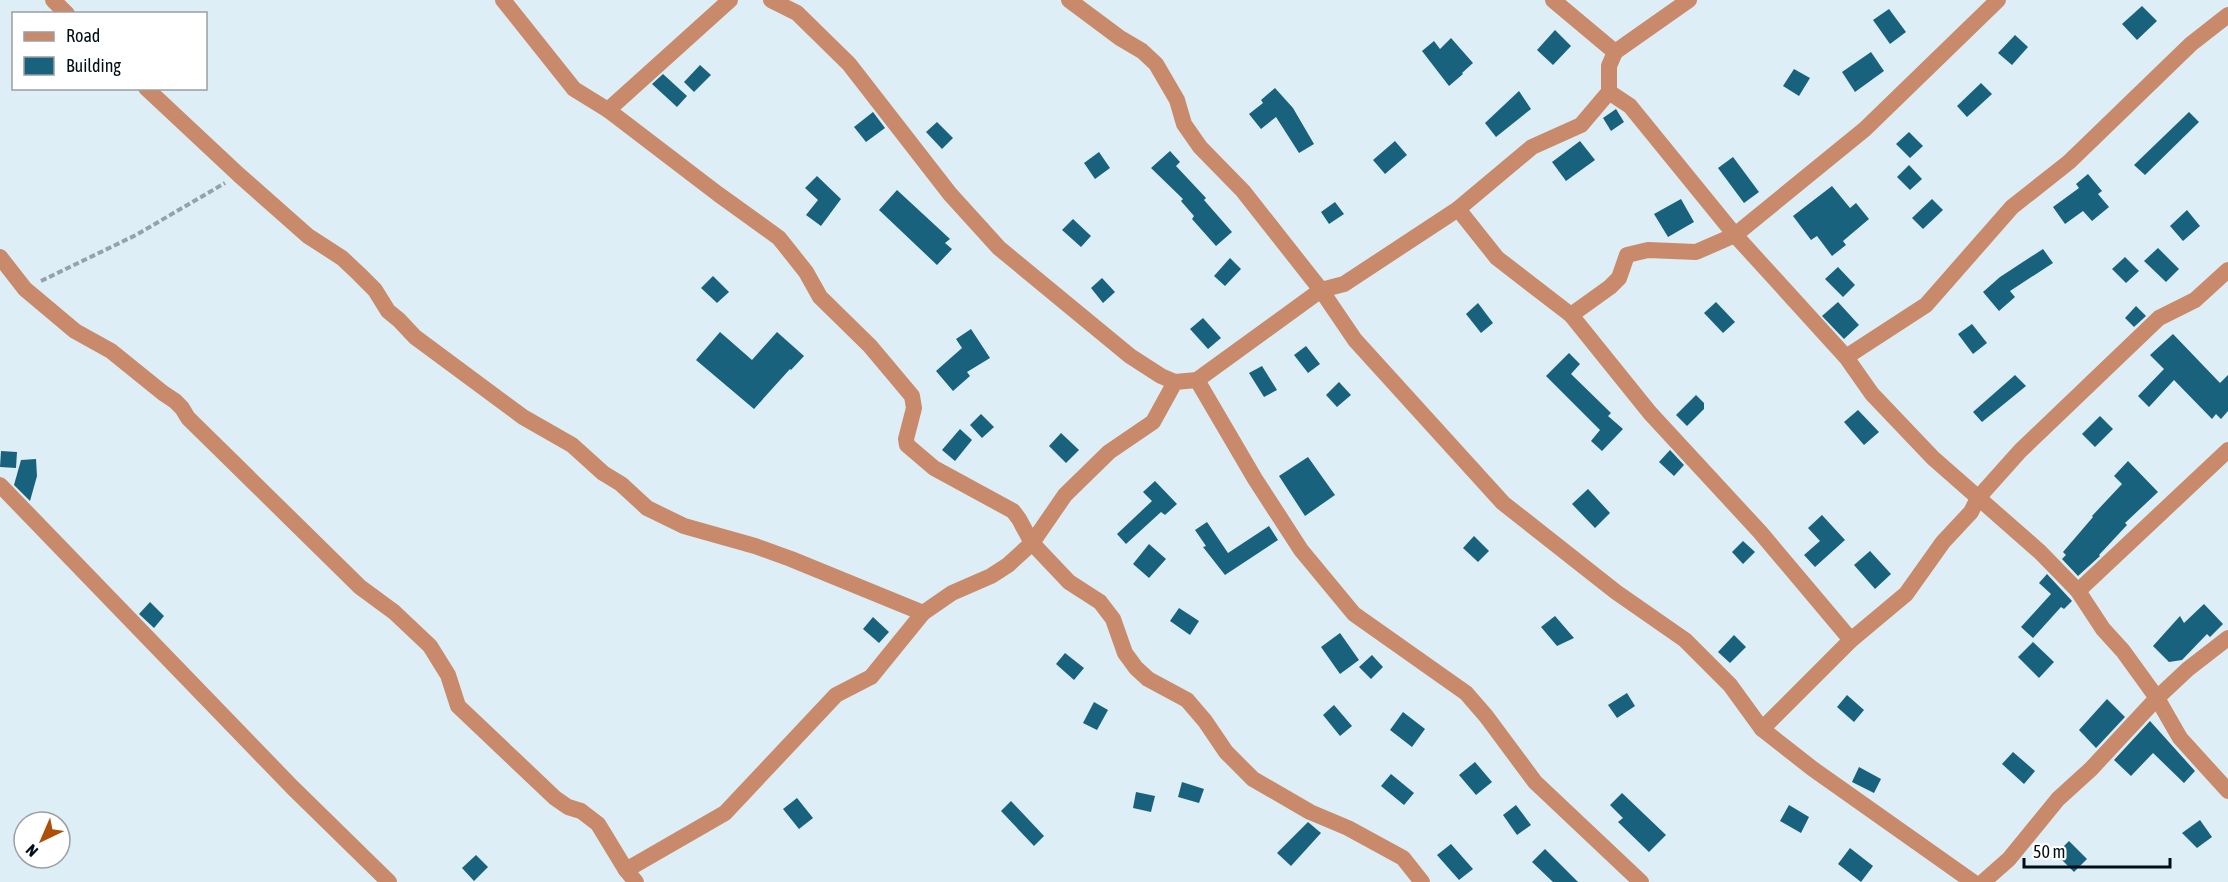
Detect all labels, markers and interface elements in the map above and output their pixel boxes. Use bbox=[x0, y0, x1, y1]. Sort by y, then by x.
legend bbox=[12, 12, 207, 90]
text: Road bbox=[66, 25, 100, 46]
text: Building bbox=[66, 55, 121, 76]
north arrow bbox=[12, 810, 72, 870]
scale bar bbox=[2024, 831, 2170, 869]
text: N bbox=[22, 841, 41, 861]
text: 50 m bbox=[2033, 841, 2065, 862]

